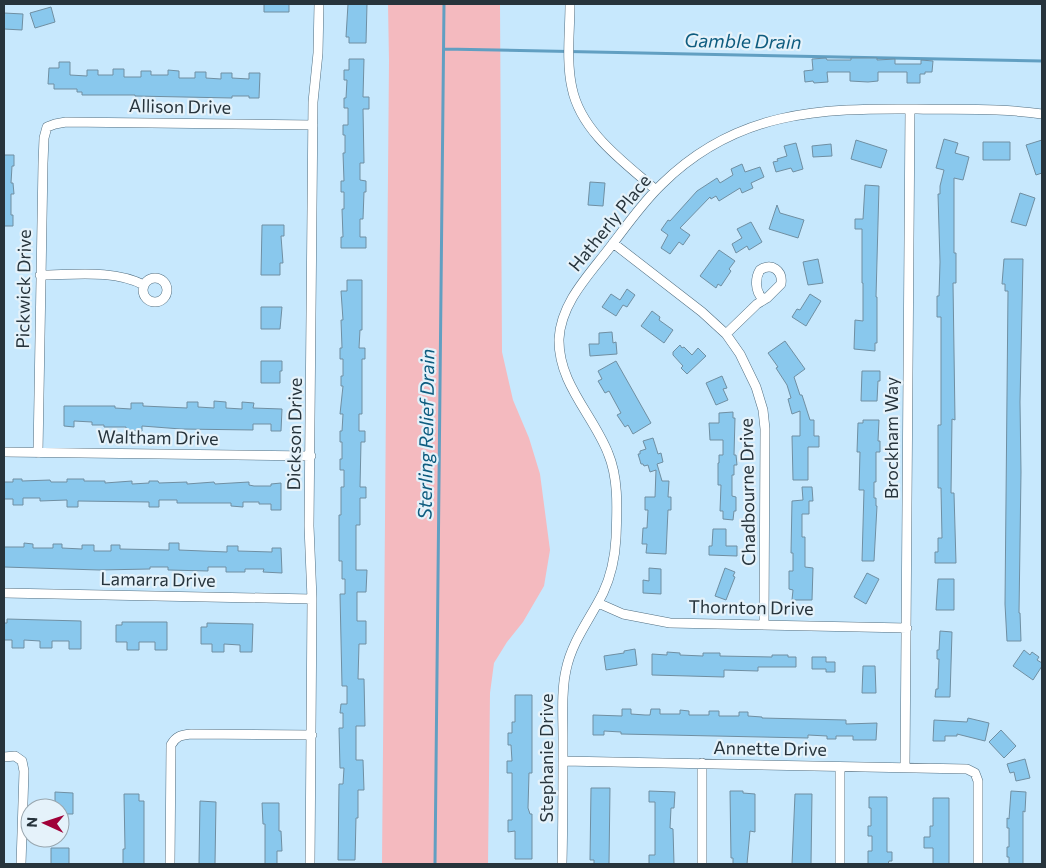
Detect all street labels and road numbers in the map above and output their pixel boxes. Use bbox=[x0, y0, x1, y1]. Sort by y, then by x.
street label: Allison Drive bbox=[129, 94, 231, 118]
street label: Hatherly Place bbox=[563, 169, 655, 275]
street label: Pickwick Drive bbox=[11, 229, 35, 349]
street label: Dickson Drive bbox=[282, 377, 306, 491]
street label: Brockham Way bbox=[880, 377, 902, 499]
street label: Chadbourne Drive bbox=[735, 418, 759, 566]
street label: Waltham Drive bbox=[97, 425, 219, 449]
street label: Lamarra Drive bbox=[100, 567, 216, 591]
street label: Thornton Drive bbox=[688, 595, 814, 619]
street label: Stephanie Drive bbox=[535, 694, 557, 822]
street label: Annette Drive bbox=[713, 736, 827, 760]

